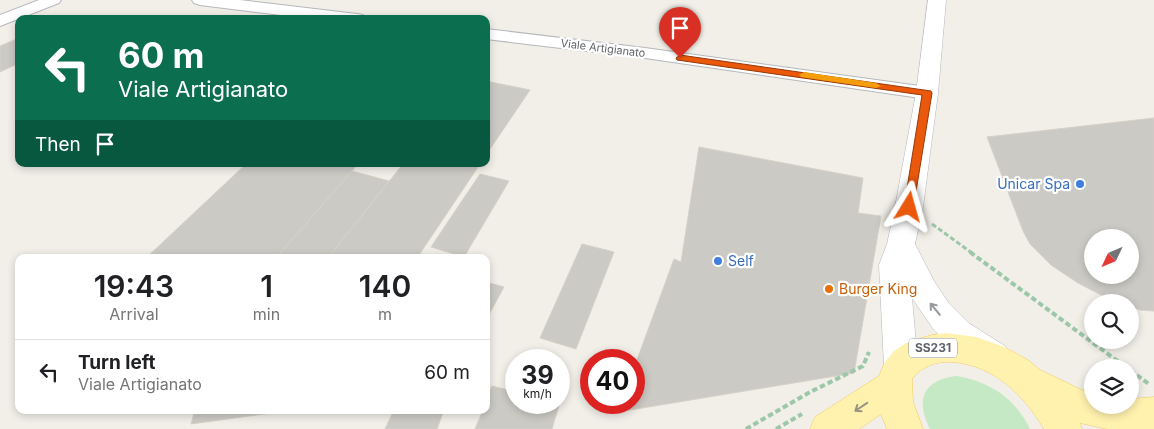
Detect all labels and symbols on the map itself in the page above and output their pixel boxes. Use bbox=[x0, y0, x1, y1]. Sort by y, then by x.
pin bbox=[659, 7, 701, 58]
street label: Viale Artigianato bbox=[560, 36, 646, 60]
place label: Unicar Spa bbox=[997, 175, 1070, 192]
marker: Unicar Spa bbox=[1074, 178, 1086, 190]
position arrow bbox=[882, 180, 934, 232]
north arrow bbox=[1084, 229, 1139, 284]
place label: Self bbox=[728, 252, 754, 269]
marker: Self bbox=[712, 255, 724, 267]
place label: Burger King bbox=[839, 280, 917, 297]
marker: Burger King bbox=[823, 283, 835, 295]
one-way arrow bbox=[930, 303, 941, 316]
road number: SS231 bbox=[909, 338, 957, 358]
speed limit sign: 40 bbox=[580, 349, 645, 414]
one-way arrow bbox=[854, 402, 868, 412]

